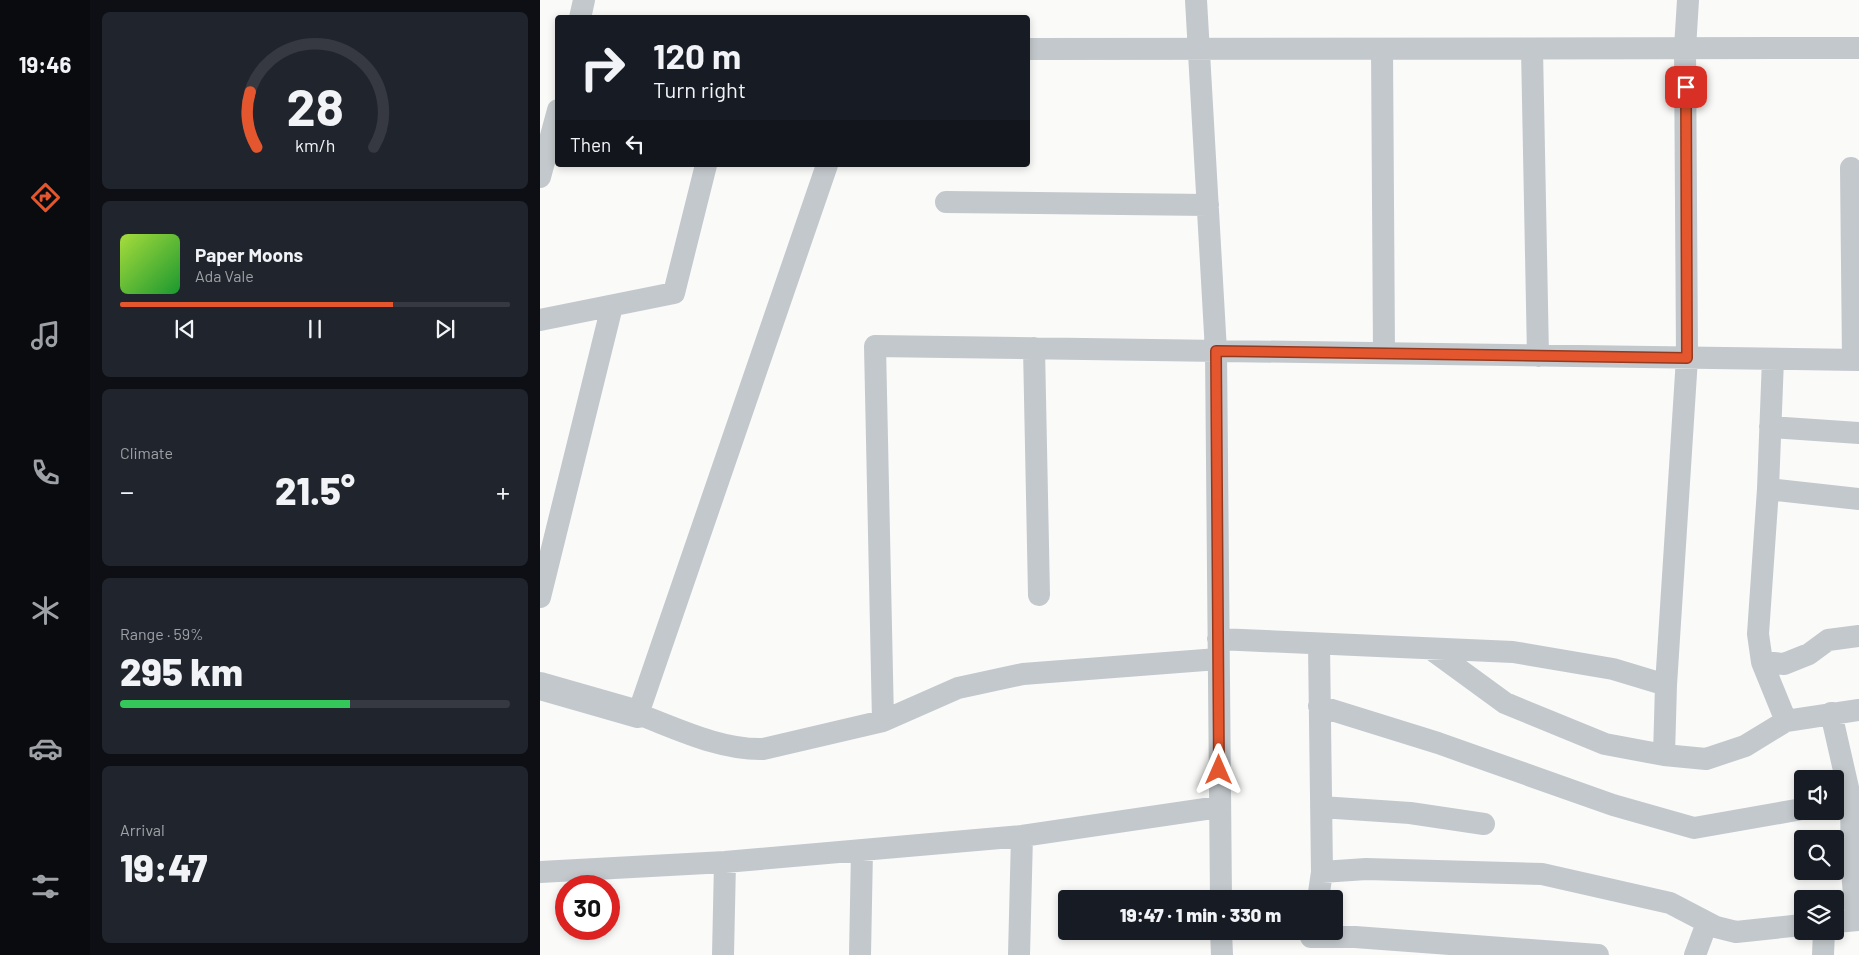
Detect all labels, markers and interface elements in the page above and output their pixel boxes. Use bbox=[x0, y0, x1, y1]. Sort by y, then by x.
text: 120 m bbox=[653, 34, 741, 76]
icon: right bbox=[570, 35, 635, 100]
text: 19:46 bbox=[19, 51, 71, 77]
pin bbox=[1665, 66, 1707, 108]
icon: arrive bbox=[1672, 73, 1700, 101]
text: 28 bbox=[286, 74, 344, 136]
text: Turn right bbox=[653, 76, 746, 102]
icon: left bbox=[621, 130, 649, 158]
text: Then bbox=[570, 133, 611, 156]
text: km/h bbox=[295, 134, 335, 156]
icon: directions bbox=[28, 180, 63, 215]
text: Paper Moons bbox=[195, 243, 303, 266]
text: Ada Vale bbox=[195, 266, 254, 285]
icon: previous bbox=[171, 315, 199, 343]
icon: pause bbox=[301, 315, 329, 343]
icon: next bbox=[431, 315, 459, 343]
icon: music bbox=[28, 318, 63, 353]
text: Climate bbox=[120, 443, 173, 462]
icon: phone bbox=[28, 455, 63, 490]
text: 21.5° bbox=[275, 467, 355, 513]
text: − bbox=[120, 474, 134, 508]
text: + bbox=[496, 474, 510, 508]
icon: climate bbox=[28, 593, 63, 628]
text: Range · 59% bbox=[120, 624, 204, 643]
text: 295 km bbox=[120, 648, 243, 694]
icon: car bbox=[28, 731, 63, 766]
position arrow bbox=[1192, 743, 1244, 795]
map controls bbox=[1794, 770, 1844, 940]
button: sound bbox=[1794, 770, 1844, 820]
text: Arrival bbox=[120, 820, 165, 839]
button: search bbox=[1794, 830, 1844, 880]
text: 19:47 bbox=[120, 844, 208, 890]
icon: filters bbox=[28, 869, 63, 904]
speed limit sign: 30 bbox=[555, 875, 620, 940]
button: layers bbox=[1794, 890, 1844, 940]
text: 19:47 · 1 min · 330 m bbox=[1120, 903, 1281, 926]

